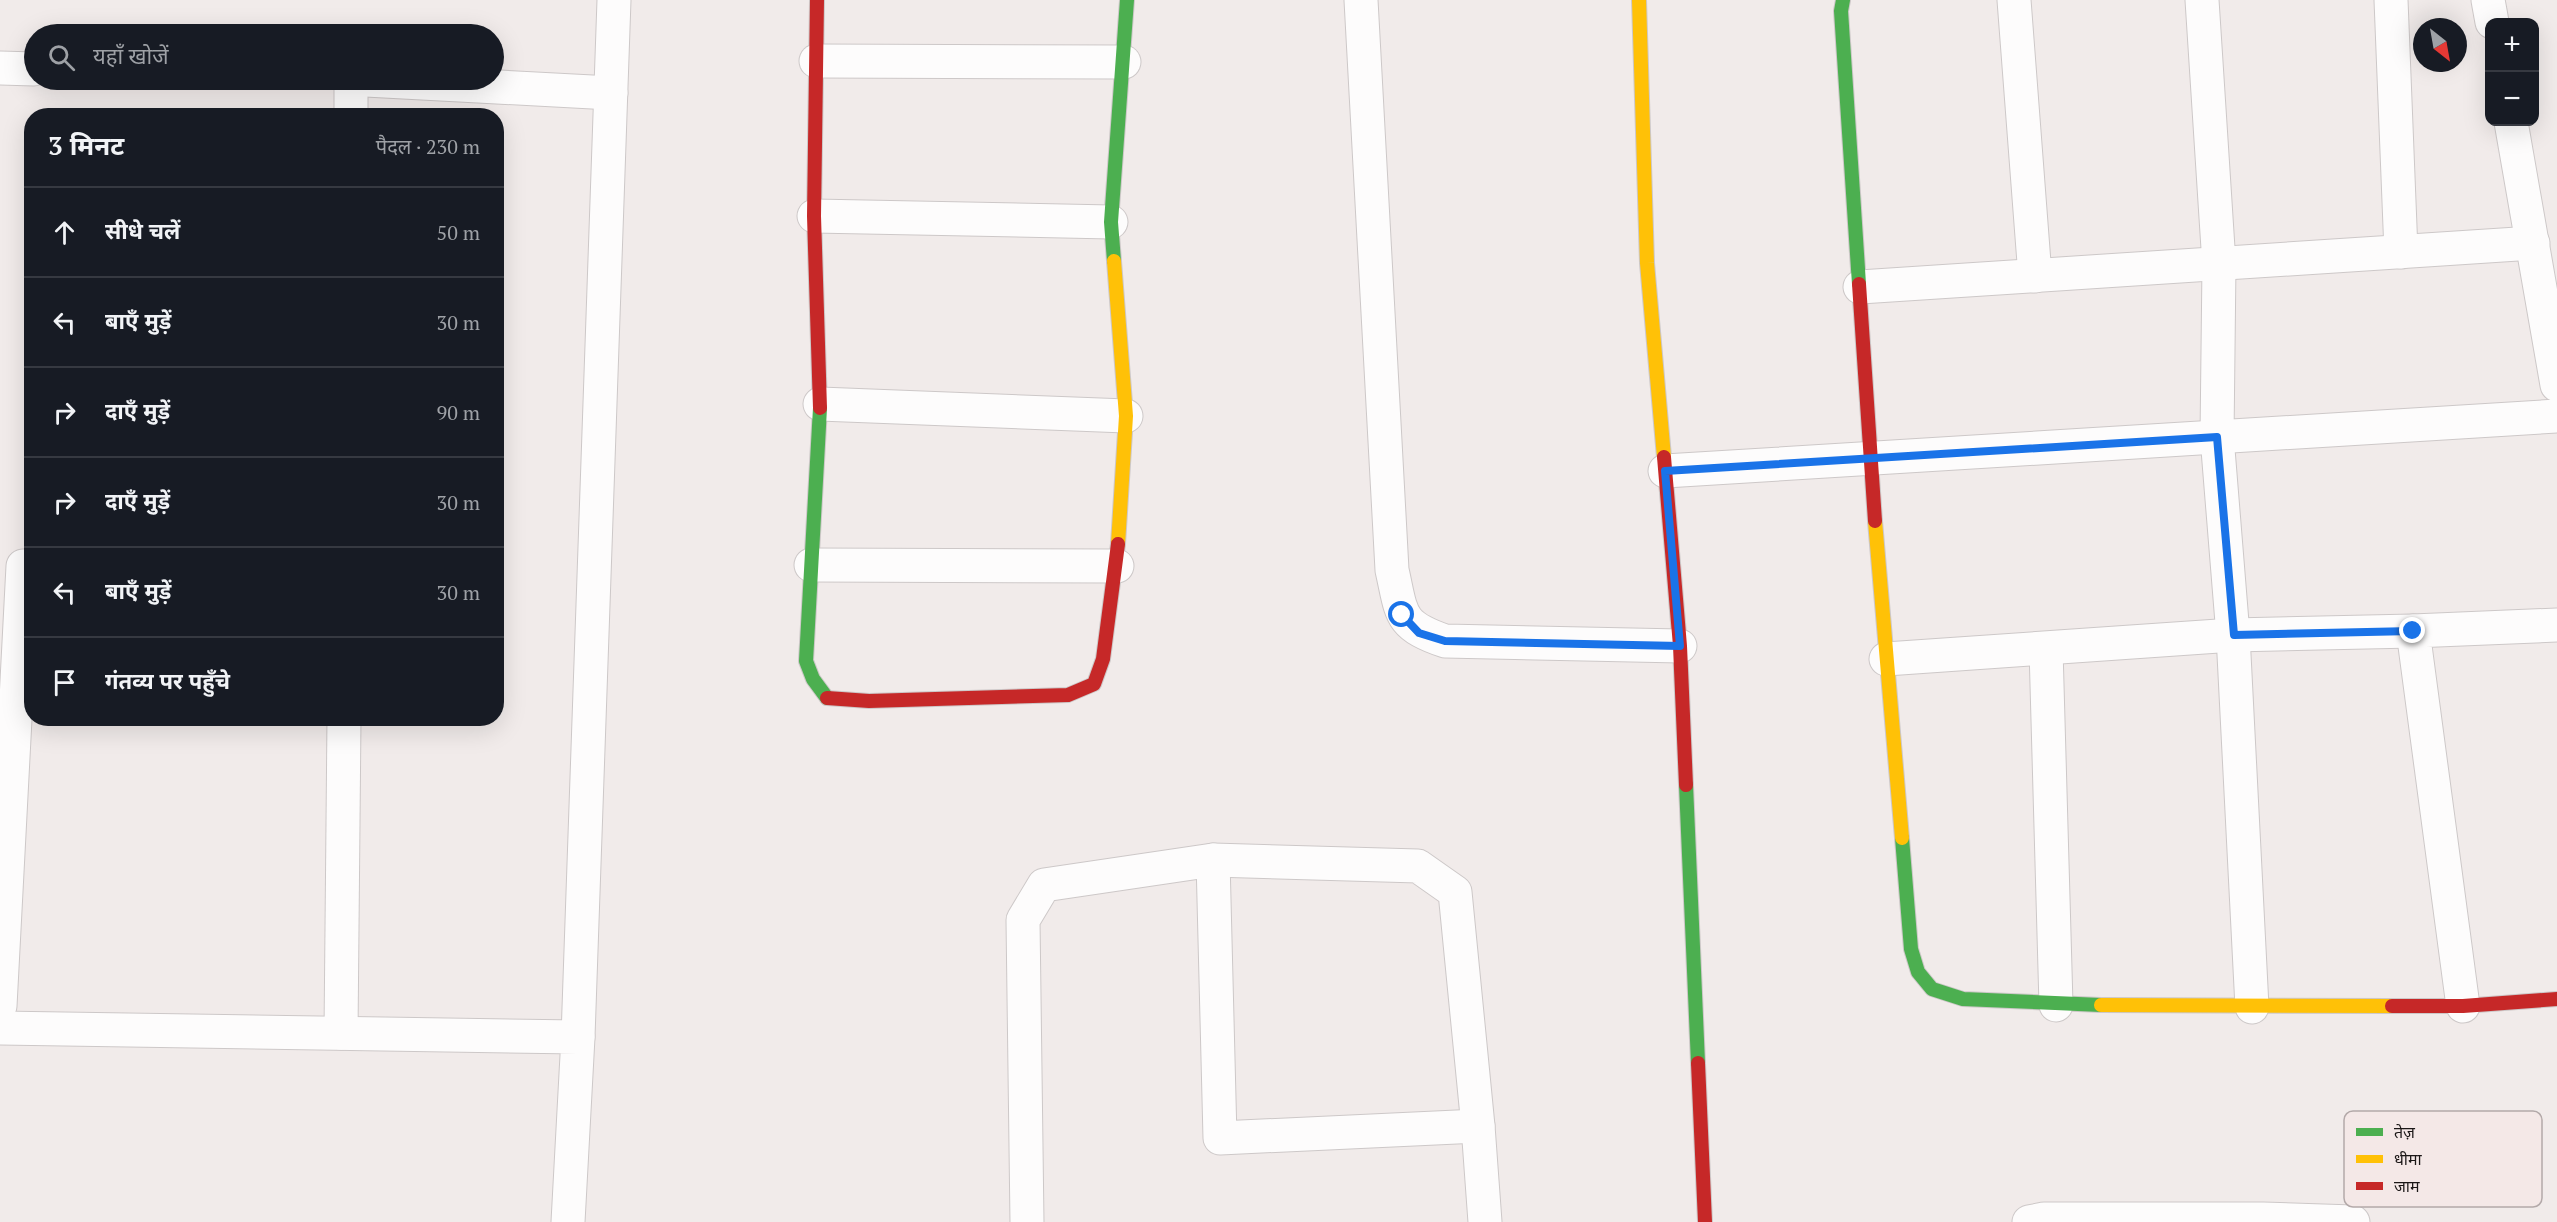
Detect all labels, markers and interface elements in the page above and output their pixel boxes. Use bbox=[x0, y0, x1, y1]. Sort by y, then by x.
north arrow bbox=[2413, 18, 2467, 72]
map controls bbox=[2485, 18, 2539, 126]
button: + bbox=[2485, 18, 2539, 72]
search box bbox=[24, 24, 504, 90]
icon: search bbox=[45, 41, 78, 74]
text: यहाँ खोजें bbox=[93, 41, 169, 70]
button: − bbox=[2485, 72, 2539, 126]
text: 3 मिनट bbox=[48, 128, 124, 162]
text: पैदल · 230 m bbox=[376, 133, 480, 160]
icon: ahead bbox=[48, 216, 81, 249]
text: सीधे चलें bbox=[105, 216, 180, 245]
text: 50 m bbox=[437, 219, 480, 246]
icon: left bbox=[48, 306, 81, 339]
text: बाएँ मुड़ें bbox=[105, 306, 171, 335]
text: 30 m bbox=[437, 309, 480, 336]
icon: right bbox=[48, 396, 81, 429]
text: दाएँ मुड़ें bbox=[105, 396, 170, 425]
text: 90 m bbox=[437, 399, 480, 426]
icon: right bbox=[48, 486, 81, 519]
text: दाएँ मुड़ें bbox=[105, 486, 170, 515]
text: 30 m bbox=[437, 489, 480, 516]
icon: left bbox=[48, 576, 81, 609]
text: बाएँ मुड़ें bbox=[105, 576, 171, 605]
text: 30 m bbox=[437, 579, 480, 606]
route start bbox=[1388, 601, 1414, 627]
route end bbox=[2399, 617, 2425, 643]
icon: arrive bbox=[48, 666, 81, 699]
text: गंतव्य पर पहुँचे bbox=[105, 666, 230, 695]
legend bbox=[2344, 1111, 2542, 1207]
text: तेज़ bbox=[2394, 1121, 2416, 1143]
text: धीमा bbox=[2394, 1148, 2423, 1170]
text: जाम bbox=[2394, 1175, 2420, 1197]

